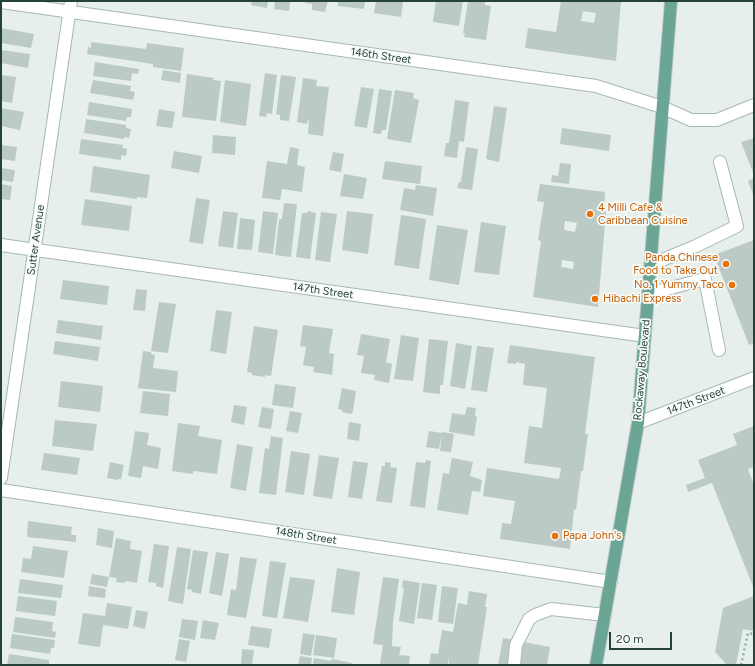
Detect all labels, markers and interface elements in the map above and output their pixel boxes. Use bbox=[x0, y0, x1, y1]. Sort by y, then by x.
street label: 146th Street bbox=[350, 45, 412, 67]
place label: 4 Milli Cafe & Caribbean Cuisine bbox=[598, 201, 688, 227]
street label: Sutter Avenue bbox=[25, 204, 47, 276]
marker: 4 Milli Cafe & Caribbean Cuisine bbox=[585, 209, 595, 219]
place label: Panda Chinese Food to Take Out bbox=[633, 251, 718, 277]
marker: Panda Chinese Food to Take Out bbox=[721, 259, 731, 269]
place label: No. 1 Yummy Taco bbox=[634, 278, 724, 292]
street label: 147th Street bbox=[292, 280, 354, 302]
marker: No. 1 Yummy Taco bbox=[727, 280, 737, 290]
place label: Hibachi Express bbox=[603, 292, 681, 306]
marker: Hibachi Express bbox=[590, 294, 600, 304]
street label: Rockaway Boulevard bbox=[631, 319, 653, 421]
street label: 147th Street bbox=[665, 384, 727, 418]
street label: 148th Street bbox=[274, 525, 338, 547]
place label: Papa John's bbox=[563, 529, 621, 543]
marker: Papa John's bbox=[550, 531, 560, 541]
scale bar bbox=[611, 624, 674, 650]
text: 20 m bbox=[616, 632, 644, 646]

